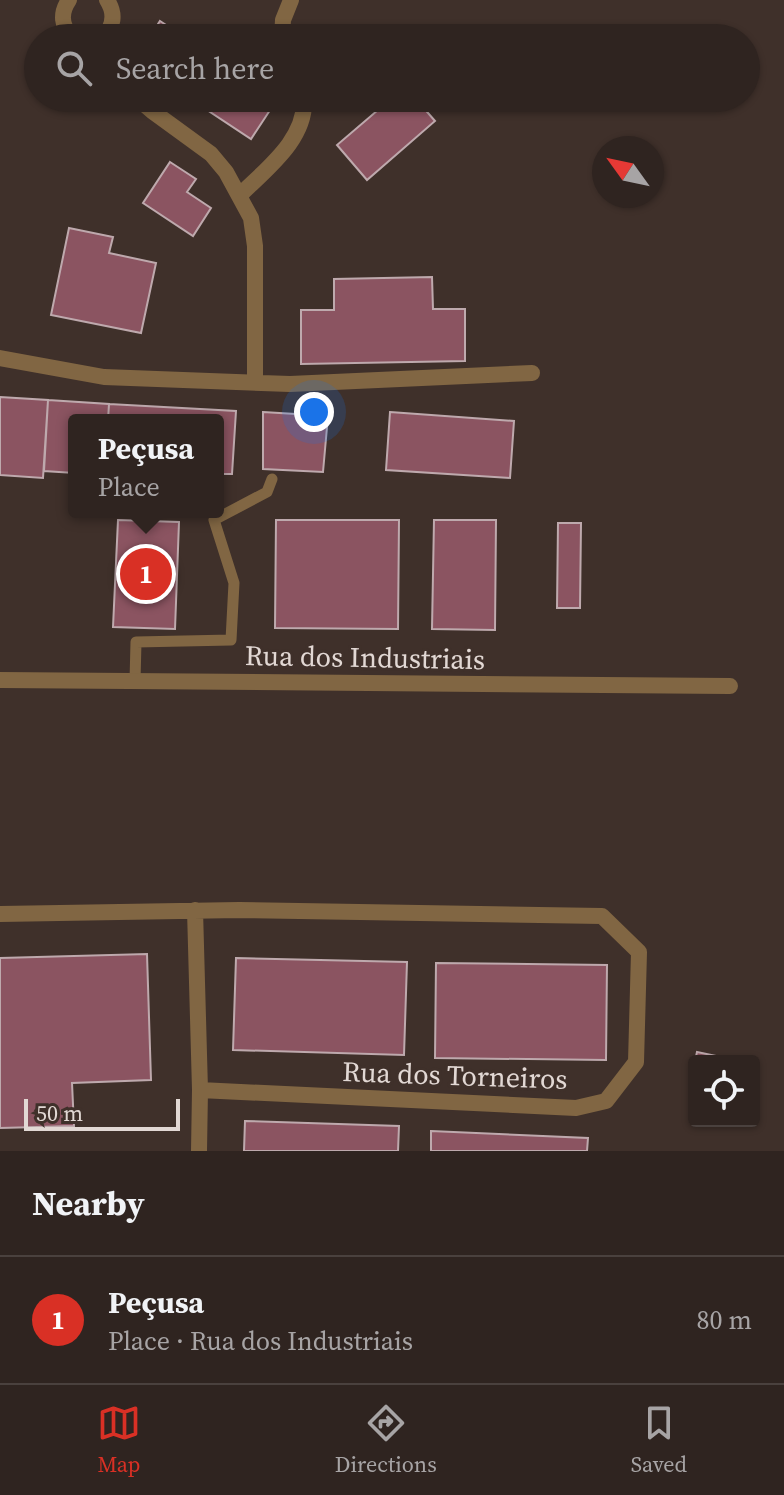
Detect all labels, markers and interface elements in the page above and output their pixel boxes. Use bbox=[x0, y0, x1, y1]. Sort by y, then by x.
search box bbox=[24, 24, 760, 112]
icon: search bbox=[52, 46, 96, 90]
text: Search here bbox=[116, 48, 274, 89]
north arrow bbox=[592, 136, 664, 208]
your location bbox=[294, 392, 334, 432]
popup bbox=[68, 414, 224, 518]
text: Peçusa bbox=[98, 428, 194, 469]
text: Place bbox=[98, 469, 160, 505]
pin: 1 bbox=[120, 544, 172, 604]
street label: Rua dos Industriais bbox=[244, 636, 486, 678]
street label: Rua dos Torneiros bbox=[342, 1052, 568, 1098]
map controls bbox=[688, 1055, 760, 1127]
button: locate bbox=[688, 1055, 760, 1127]
scale bar bbox=[24, 1095, 180, 1131]
text: 50 m bbox=[36, 1098, 83, 1128]
text: Nearby bbox=[32, 1180, 145, 1226]
text: Peçusa bbox=[108, 1282, 204, 1323]
text: 1 bbox=[51, 1302, 65, 1338]
text: 80 m bbox=[697, 1302, 752, 1338]
text: Place · Rua dos Industriais bbox=[108, 1323, 413, 1359]
tab: Map bbox=[97, 1401, 141, 1479]
tab: Directions bbox=[335, 1401, 437, 1479]
tab: Saved bbox=[631, 1401, 687, 1479]

